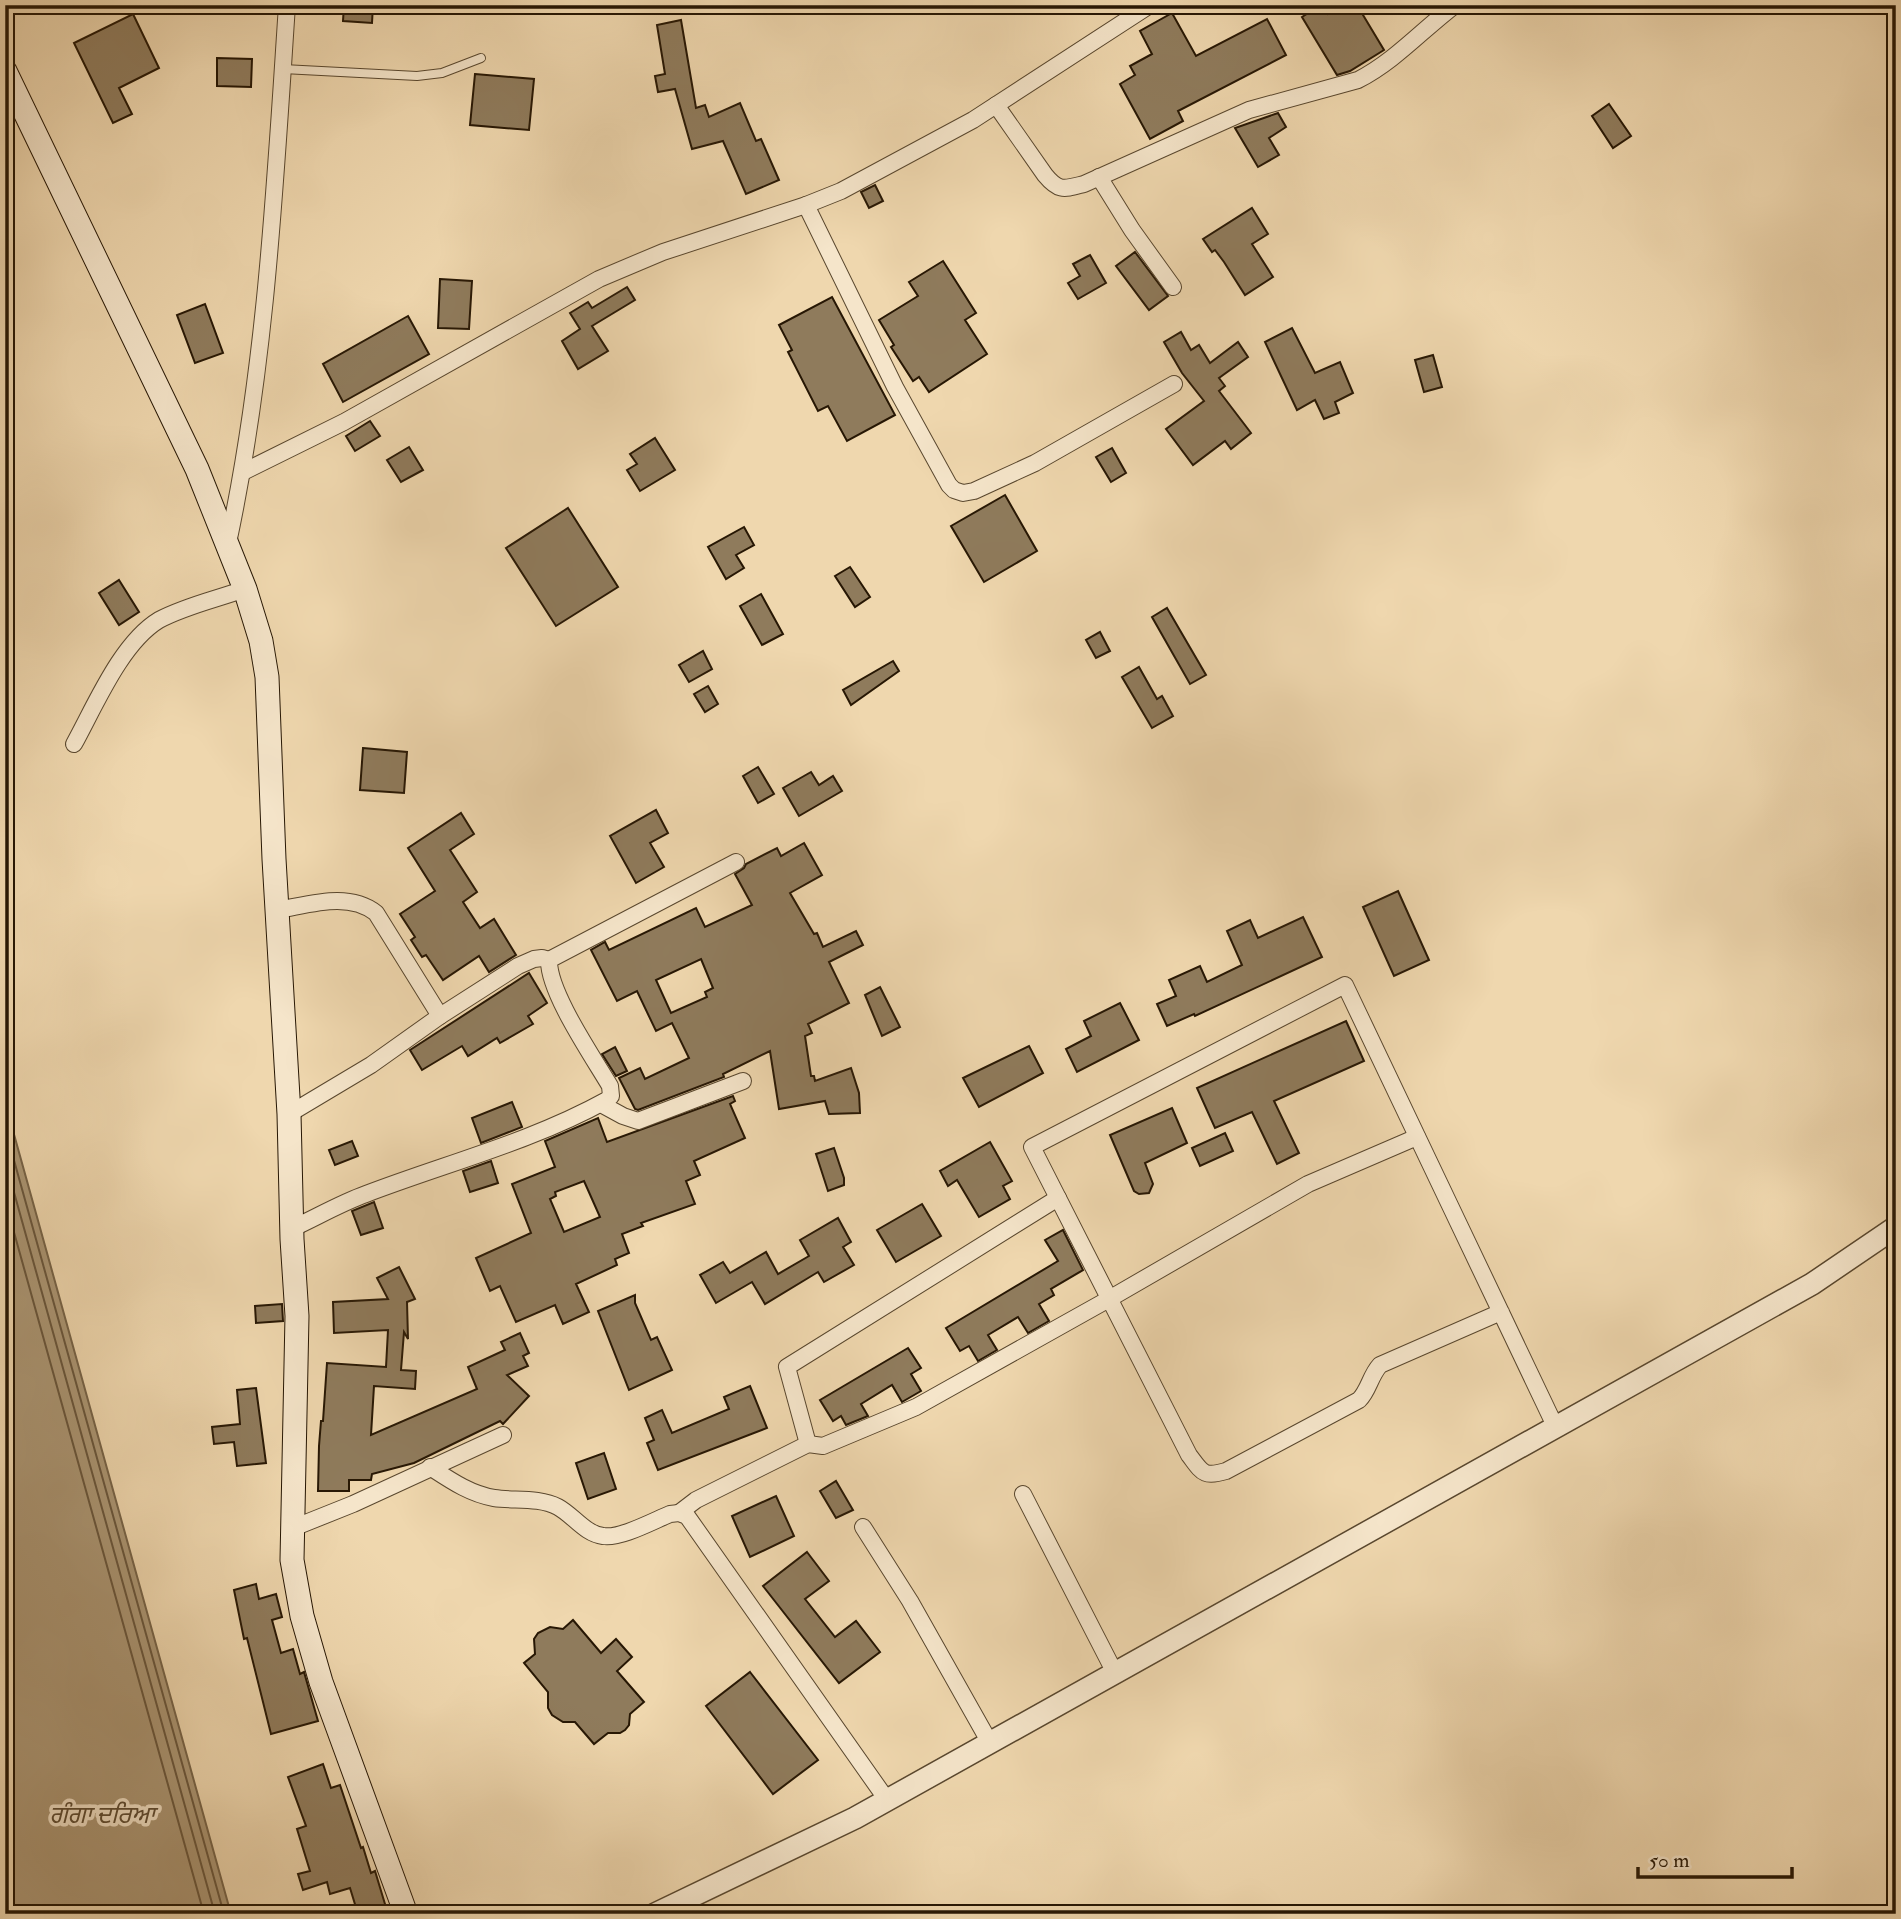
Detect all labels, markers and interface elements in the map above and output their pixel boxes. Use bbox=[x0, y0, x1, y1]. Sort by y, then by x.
water label: ਗੰਗਾ ਦਰਿਆ bbox=[49, 1800, 159, 1831]
scale bar bbox=[1638, 1835, 1792, 1879]
text: 50 m bbox=[1649, 1847, 1690, 1874]

